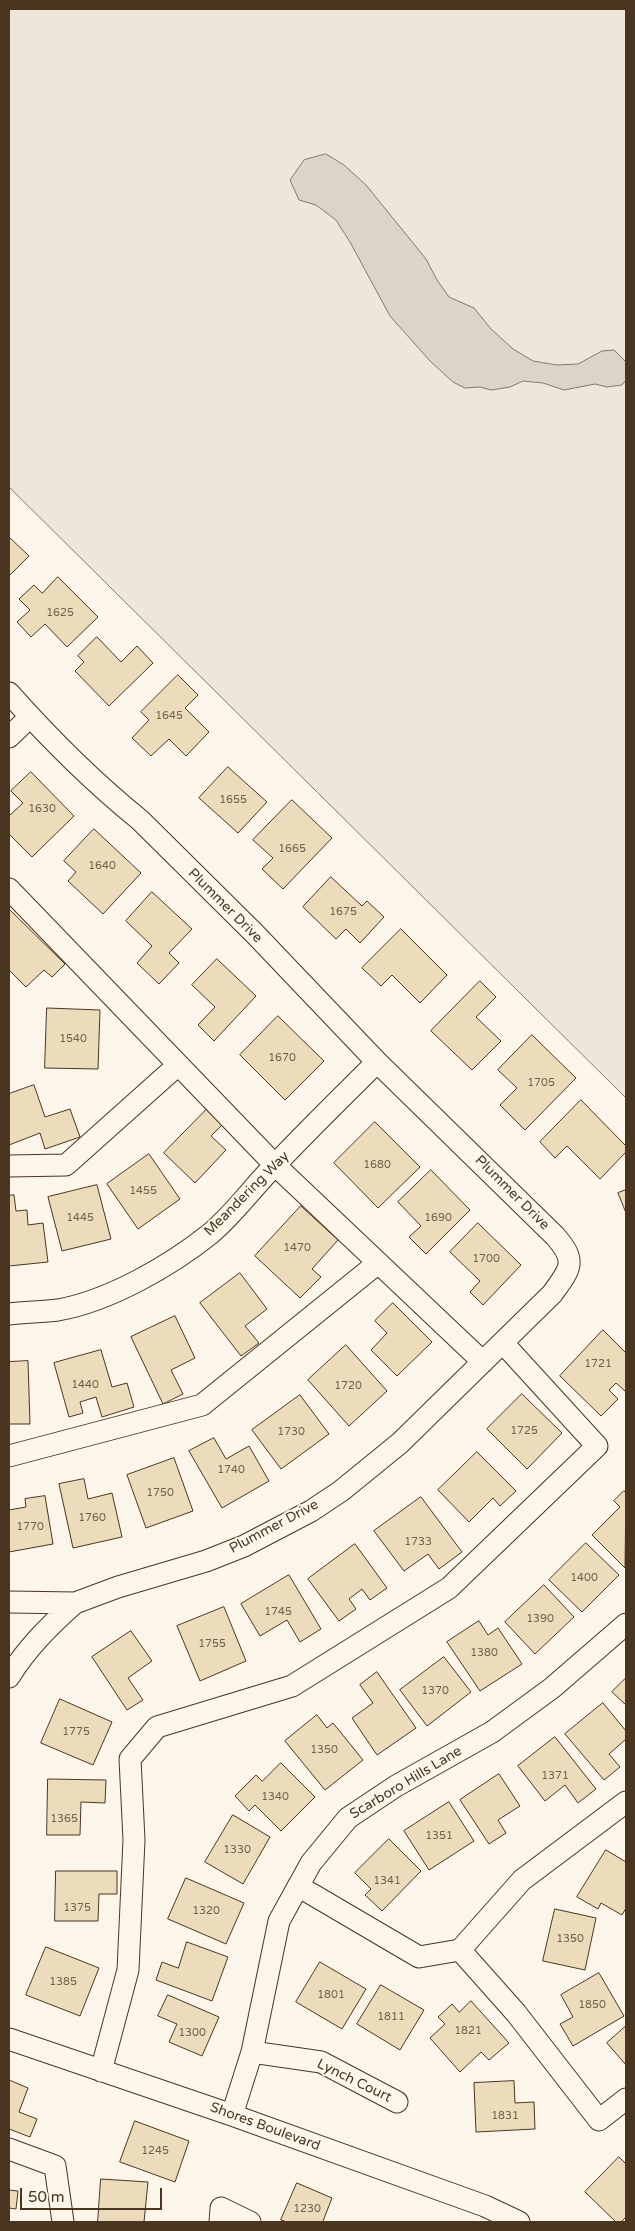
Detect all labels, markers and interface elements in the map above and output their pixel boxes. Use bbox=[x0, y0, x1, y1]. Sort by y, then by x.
house number: 1625 bbox=[46, 606, 74, 620]
house number: 1645 bbox=[155, 709, 183, 723]
house number: 1655 bbox=[219, 793, 247, 807]
house number: 1630 bbox=[28, 802, 56, 816]
house number: 1665 bbox=[278, 842, 306, 856]
house number: 1640 bbox=[88, 859, 116, 873]
street label: Plummer Drive bbox=[184, 865, 266, 947]
house number: 1675 bbox=[329, 905, 357, 919]
house number: 1540 bbox=[59, 1032, 87, 1046]
house number: 1670 bbox=[268, 1051, 296, 1065]
house number: 1705 bbox=[527, 1076, 555, 1090]
street label: Meandering Way bbox=[201, 1148, 293, 1240]
street label: Plummer Drive bbox=[471, 1152, 553, 1234]
house number: 1680 bbox=[363, 1158, 391, 1172]
house number: 1455 bbox=[129, 1184, 157, 1198]
house number: 1445 bbox=[66, 1211, 94, 1225]
house number: 1690 bbox=[424, 1211, 452, 1225]
house number: 1470 bbox=[283, 1241, 311, 1255]
house number: 1700 bbox=[472, 1252, 500, 1266]
house number: 1721 bbox=[584, 1357, 612, 1371]
house number: 1440 bbox=[71, 1378, 99, 1392]
house number: 1720 bbox=[334, 1379, 362, 1393]
house number: 1725 bbox=[510, 1424, 538, 1438]
house number: 1730 bbox=[277, 1425, 305, 1439]
house number: 1740 bbox=[217, 1463, 245, 1477]
house number: 1750 bbox=[146, 1486, 174, 1500]
street label: Plummer Drive bbox=[227, 1496, 321, 1558]
house number: 1760 bbox=[78, 1511, 106, 1525]
house number: 1770 bbox=[16, 1520, 44, 1534]
house number: 1733 bbox=[404, 1535, 432, 1549]
house number: 1400 bbox=[570, 1571, 598, 1585]
house number: 1745 bbox=[264, 1605, 292, 1619]
house number: 1390 bbox=[526, 1612, 554, 1626]
house number: 1755 bbox=[198, 1637, 226, 1651]
house number: 1380 bbox=[470, 1646, 498, 1660]
house number: 1370 bbox=[421, 1684, 449, 1698]
house number: 1775 bbox=[62, 1725, 90, 1739]
house number: 1350 bbox=[310, 1743, 338, 1757]
street label: Scarboro Hills Lane bbox=[347, 1743, 465, 1823]
house number: 1371 bbox=[541, 1769, 569, 1783]
house number: 1340 bbox=[261, 1790, 289, 1804]
house number: 1365 bbox=[50, 1812, 78, 1826]
house number: 1351 bbox=[425, 1829, 453, 1843]
house number: 1330 bbox=[223, 1843, 251, 1857]
house number: 1341 bbox=[373, 1874, 401, 1888]
house number: 1375 bbox=[63, 1901, 91, 1915]
house number: 1320 bbox=[192, 1904, 220, 1918]
house number: 1350 bbox=[556, 1932, 584, 1946]
house number: 1385 bbox=[49, 1975, 77, 1989]
house number: 1801 bbox=[317, 1988, 345, 2002]
house number: 1850 bbox=[578, 1998, 606, 2012]
house number: 1811 bbox=[377, 2010, 405, 2024]
house number: 1821 bbox=[454, 2024, 482, 2038]
house number: 1300 bbox=[178, 2026, 206, 2040]
street label: Lynch Court bbox=[314, 2056, 394, 2106]
street label: Shores Boulevard bbox=[208, 2099, 322, 2155]
house number: 1831 bbox=[491, 2109, 519, 2123]
house number: 1245 bbox=[141, 2144, 169, 2158]
scale bar bbox=[22, 2178, 165, 2210]
text: 50 m bbox=[28, 2188, 65, 2206]
house number: 1230 bbox=[293, 2202, 321, 2216]

